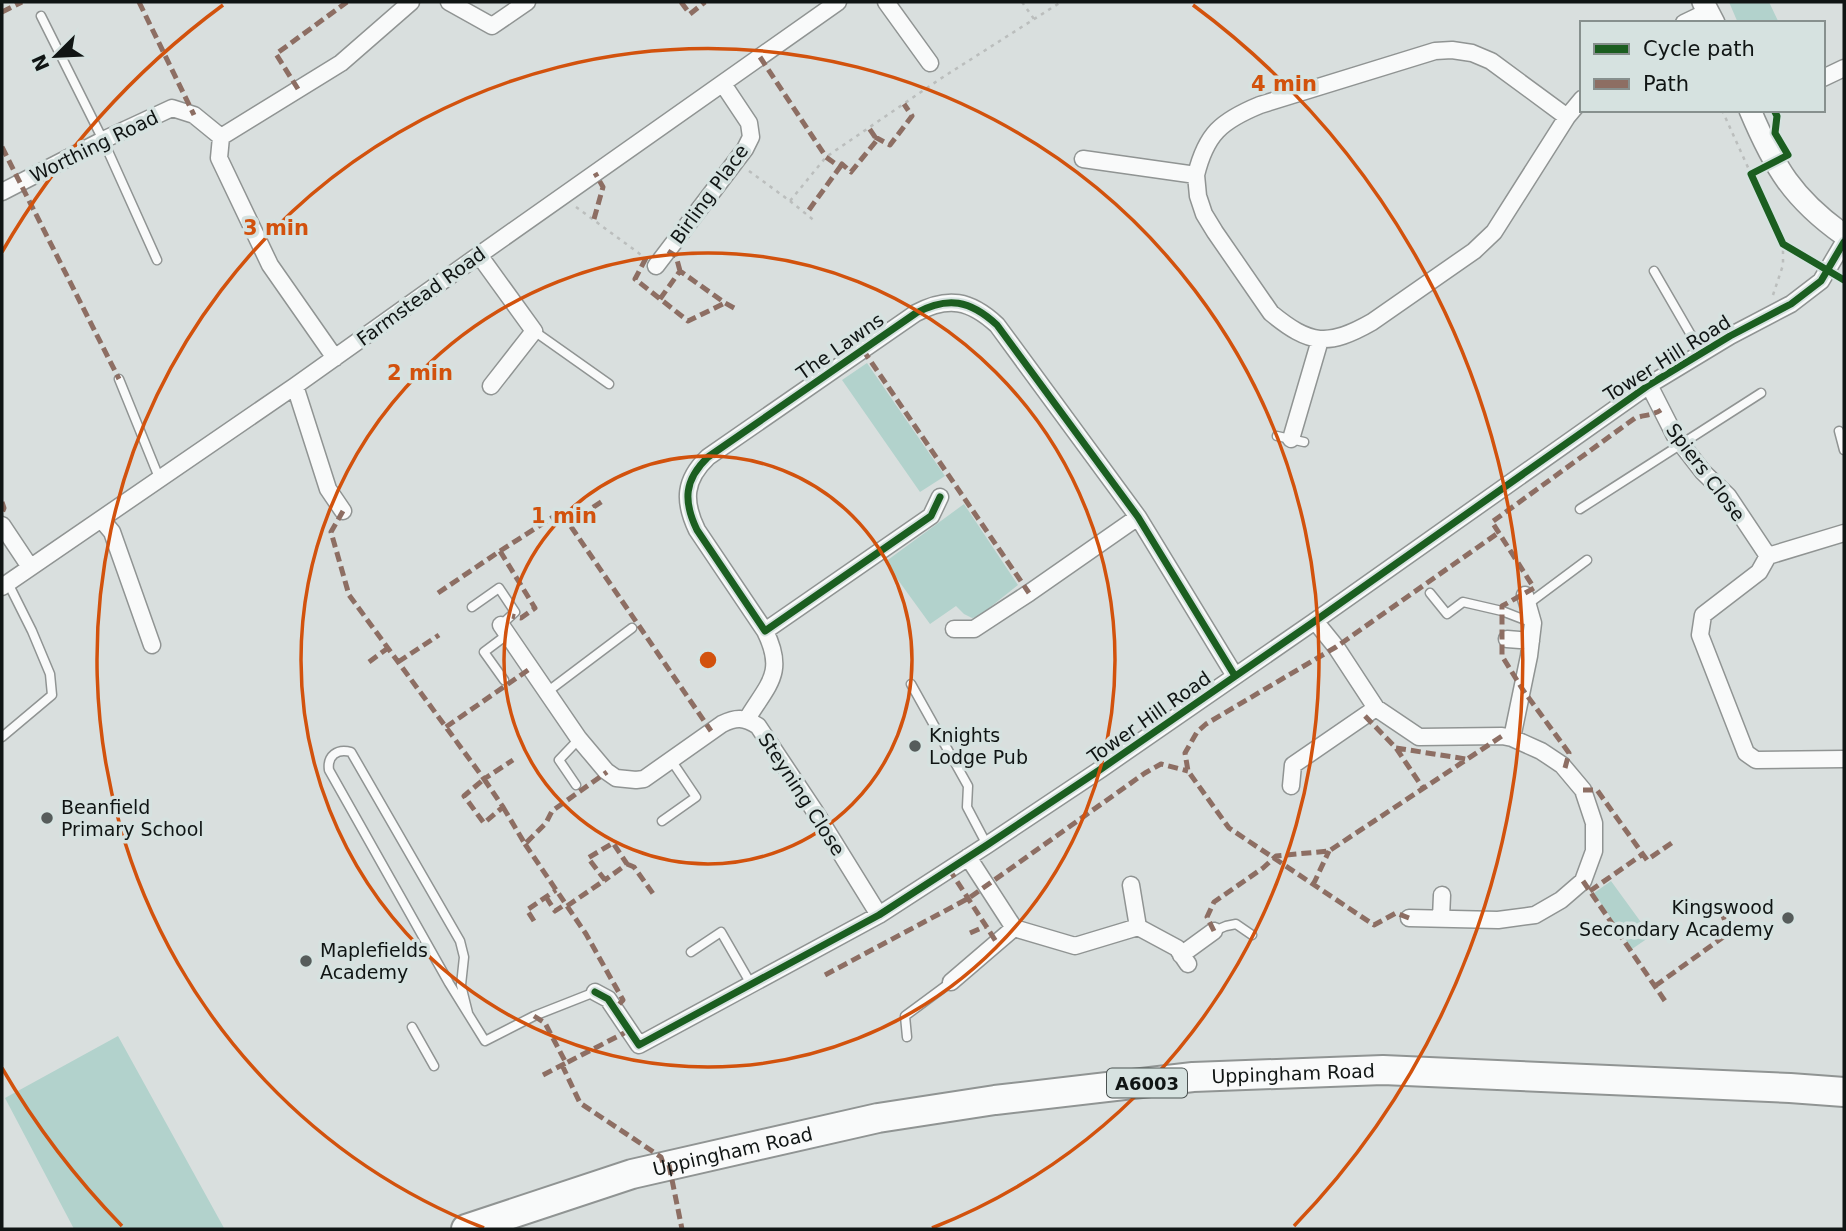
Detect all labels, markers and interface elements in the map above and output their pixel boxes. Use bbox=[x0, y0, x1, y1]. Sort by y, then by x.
north arrow bbox=[21, 21, 91, 91]
legend bbox=[1580, 21, 1825, 112]
text: Cycle path bbox=[1643, 37, 1755, 61]
text: N bbox=[27, 51, 54, 75]
text: 4 min bbox=[1251, 72, 1317, 96]
text: Path bbox=[1643, 72, 1689, 96]
street label: Worthing Road bbox=[26, 105, 162, 187]
street label: Birling Place bbox=[666, 140, 752, 248]
text: 3 min bbox=[243, 216, 309, 240]
street label: Farmstead Road bbox=[353, 242, 489, 350]
street label: The Lawns bbox=[791, 308, 888, 385]
street label: Tower Hill Road bbox=[1599, 310, 1734, 406]
text: 2 min bbox=[387, 361, 453, 385]
street label: Spiers Close bbox=[1662, 419, 1750, 525]
text: 1 min bbox=[531, 504, 597, 528]
centre of rings bbox=[696, 648, 720, 672]
street label: Tower Hill Road bbox=[1083, 666, 1215, 768]
place label: Knights Lodge Pub bbox=[929, 724, 1028, 768]
street label: Steyning Close bbox=[754, 729, 850, 859]
marker: Knights Lodge Pub bbox=[907, 738, 923, 754]
place label: Beanfield Primary School bbox=[61, 796, 204, 840]
marker: Beanfield Primary School bbox=[39, 810, 55, 826]
place label: Kingswood Secondary Academy bbox=[1579, 896, 1774, 940]
marker: Kingswood Secondary Academy bbox=[1780, 910, 1796, 926]
place label: Maplefields Academy bbox=[320, 939, 428, 983]
marker: Maplefields Academy bbox=[298, 953, 314, 969]
street label: Uppingham Road bbox=[1211, 1059, 1375, 1087]
road number: A6003 bbox=[1107, 1068, 1187, 1098]
street label: Uppingham Road bbox=[650, 1122, 815, 1180]

